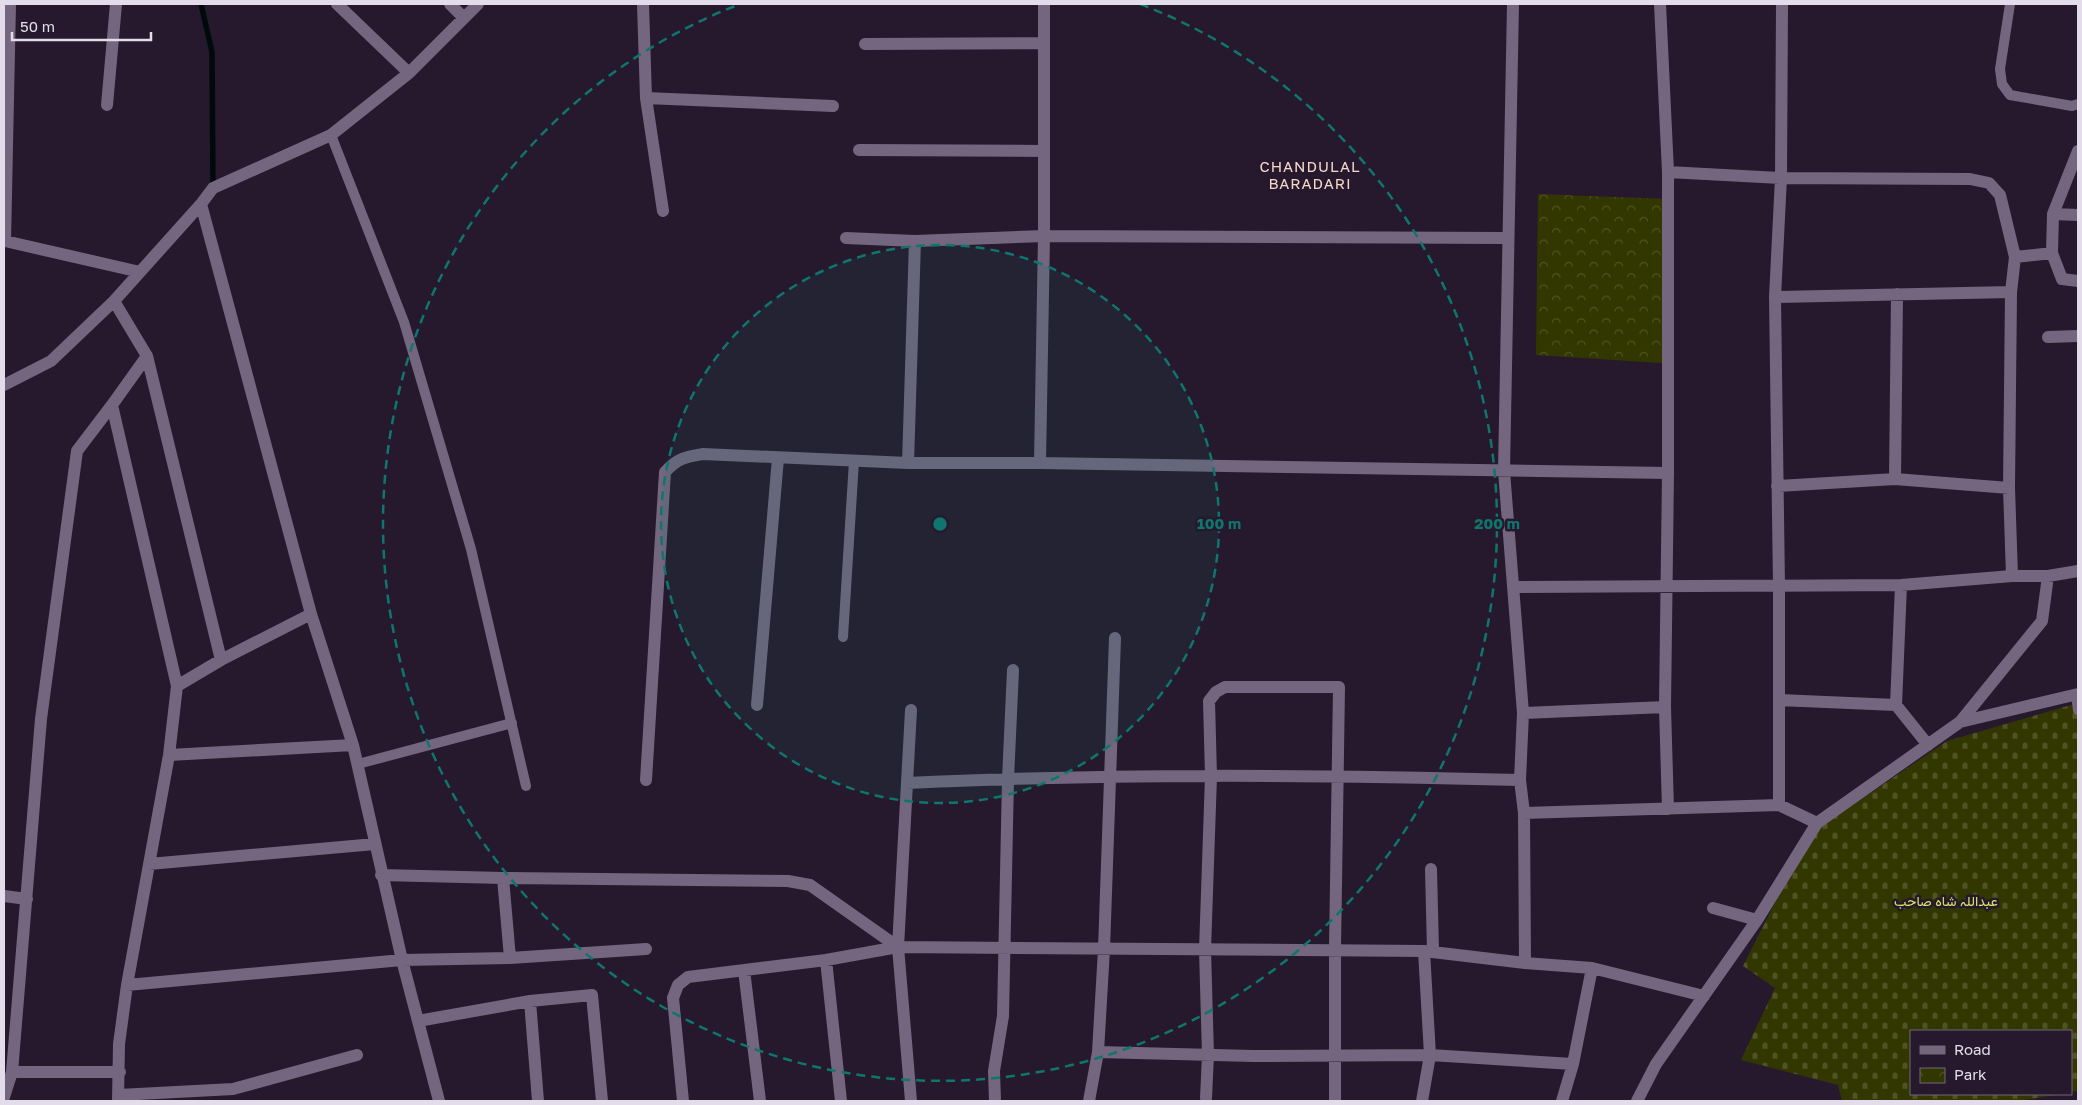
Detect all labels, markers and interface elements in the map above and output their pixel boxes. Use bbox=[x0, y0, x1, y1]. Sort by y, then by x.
scale bar bbox=[12, 10, 151, 42]
text: 50 m bbox=[20, 17, 55, 35]
district label: CHANDULAL BARADARI bbox=[1259, 157, 1361, 192]
text: 100 m bbox=[1197, 514, 1241, 532]
text: 200 m bbox=[1474, 514, 1520, 532]
centre of rings bbox=[931, 515, 949, 533]
park label: عبداللہ شاہ صاحب bbox=[1894, 892, 1998, 910]
legend bbox=[1910, 1030, 2072, 1095]
text: Road bbox=[1954, 1040, 1991, 1058]
text: Park bbox=[1954, 1065, 1987, 1083]

